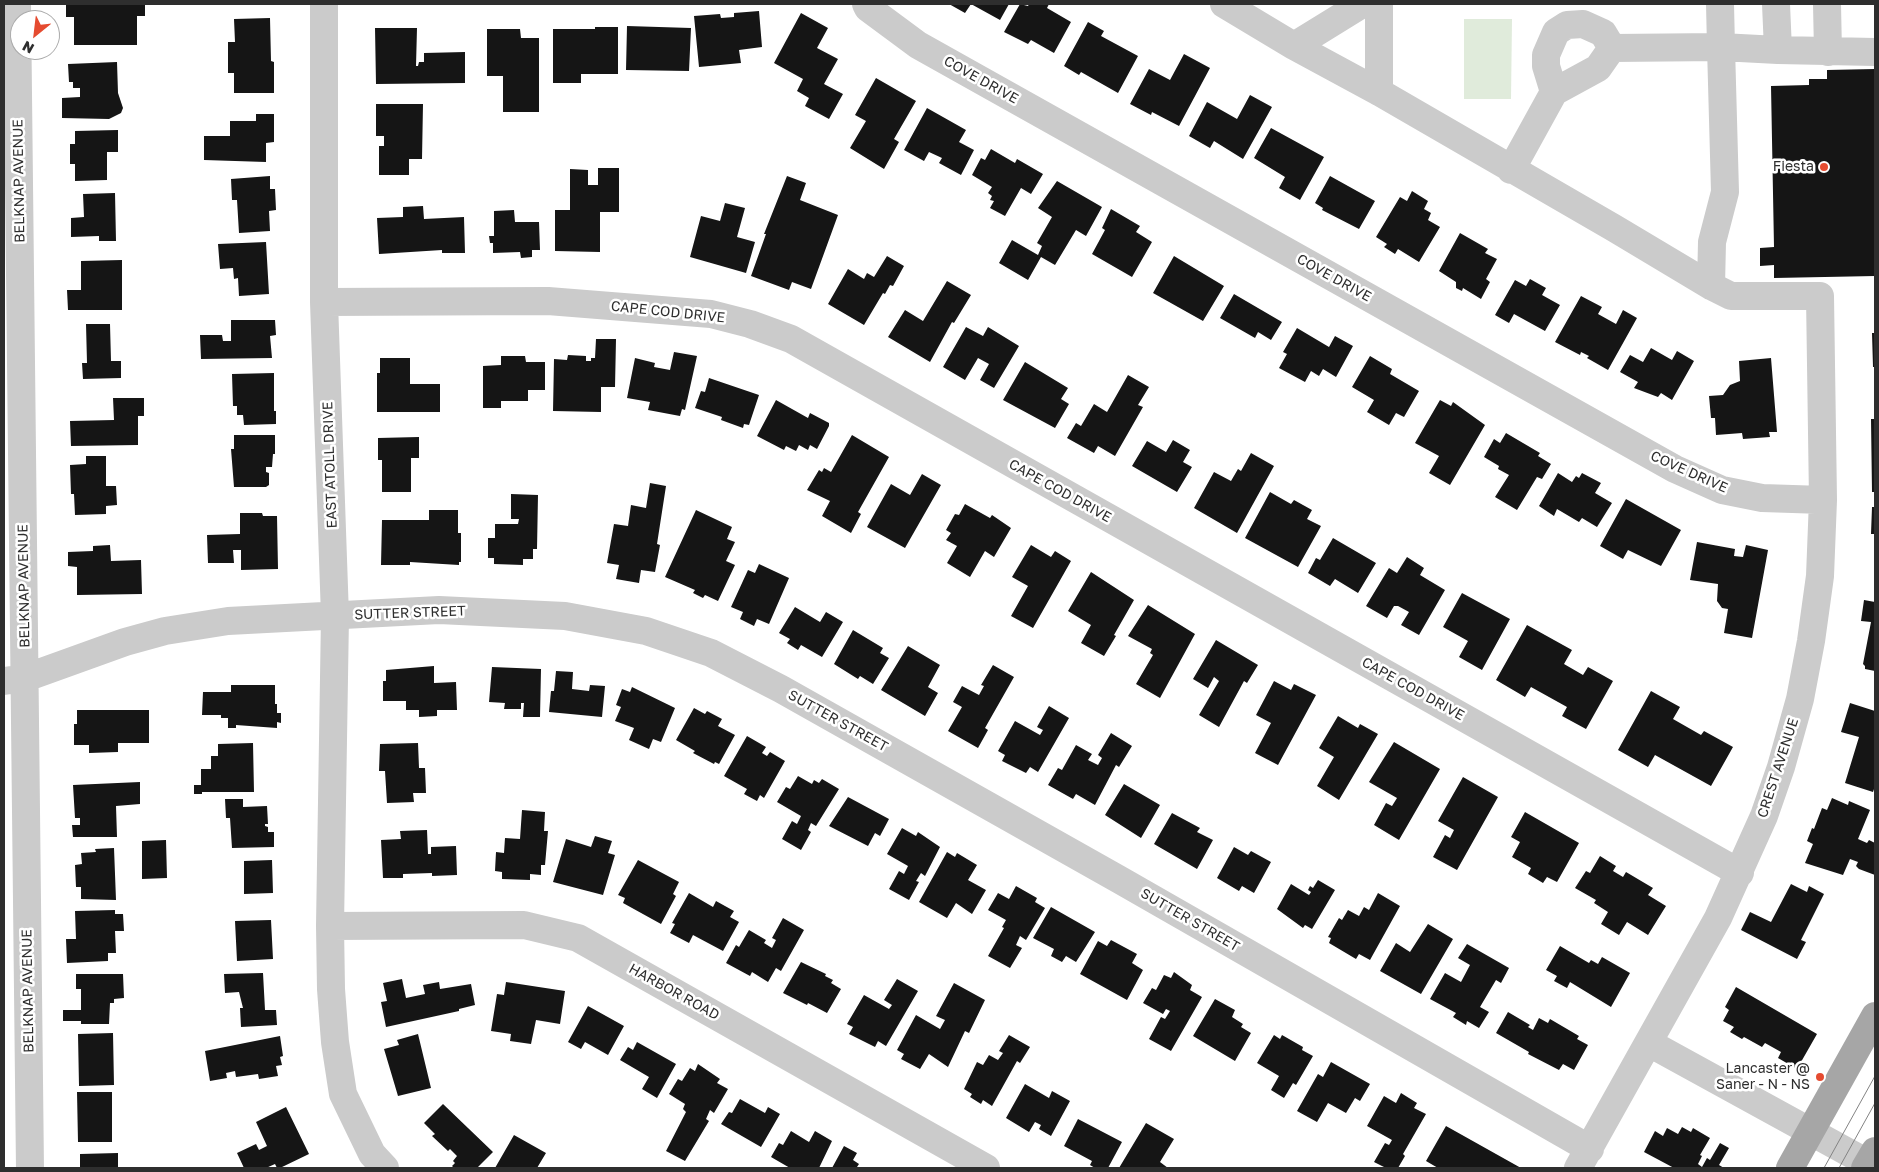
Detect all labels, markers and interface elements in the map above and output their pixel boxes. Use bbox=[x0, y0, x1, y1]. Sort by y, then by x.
north arrow bbox=[10, 10, 60, 60]
text: N bbox=[19, 38, 37, 58]
street label: COVE DRIVE bbox=[941, 53, 1021, 107]
street label: BELKNAP AVENUE bbox=[10, 119, 28, 243]
place label: Fiesta bbox=[1773, 159, 1814, 175]
marker: Fiesta bbox=[1818, 161, 1830, 173]
street label: COVE DRIVE bbox=[1294, 251, 1374, 305]
street label: CAPE COD DRIVE bbox=[610, 298, 726, 326]
street label: EAST ATOLL DRIVE bbox=[319, 401, 341, 529]
street label: COVE DRIVE bbox=[1648, 448, 1730, 496]
street label: CAPE COD DRIVE bbox=[1006, 456, 1114, 526]
street label: BELKNAP AVENUE bbox=[15, 524, 33, 648]
street label: SUTTER STREET bbox=[354, 603, 466, 623]
street label: CAPE COD DRIVE bbox=[1359, 654, 1467, 724]
street label: SUTTER STREET bbox=[785, 687, 891, 755]
street label: CREST AVENUE bbox=[1754, 716, 1802, 820]
street label: SUTTER STREET bbox=[1137, 885, 1243, 955]
street label: BELKNAP AVENUE bbox=[19, 929, 37, 1053]
street label: HARBOR ROAD bbox=[626, 960, 722, 1024]
place label: Lancaster @ Saner - N - NS bbox=[1716, 1061, 1810, 1094]
marker: Lancaster @ Saner - N - NS bbox=[1814, 1071, 1826, 1083]

